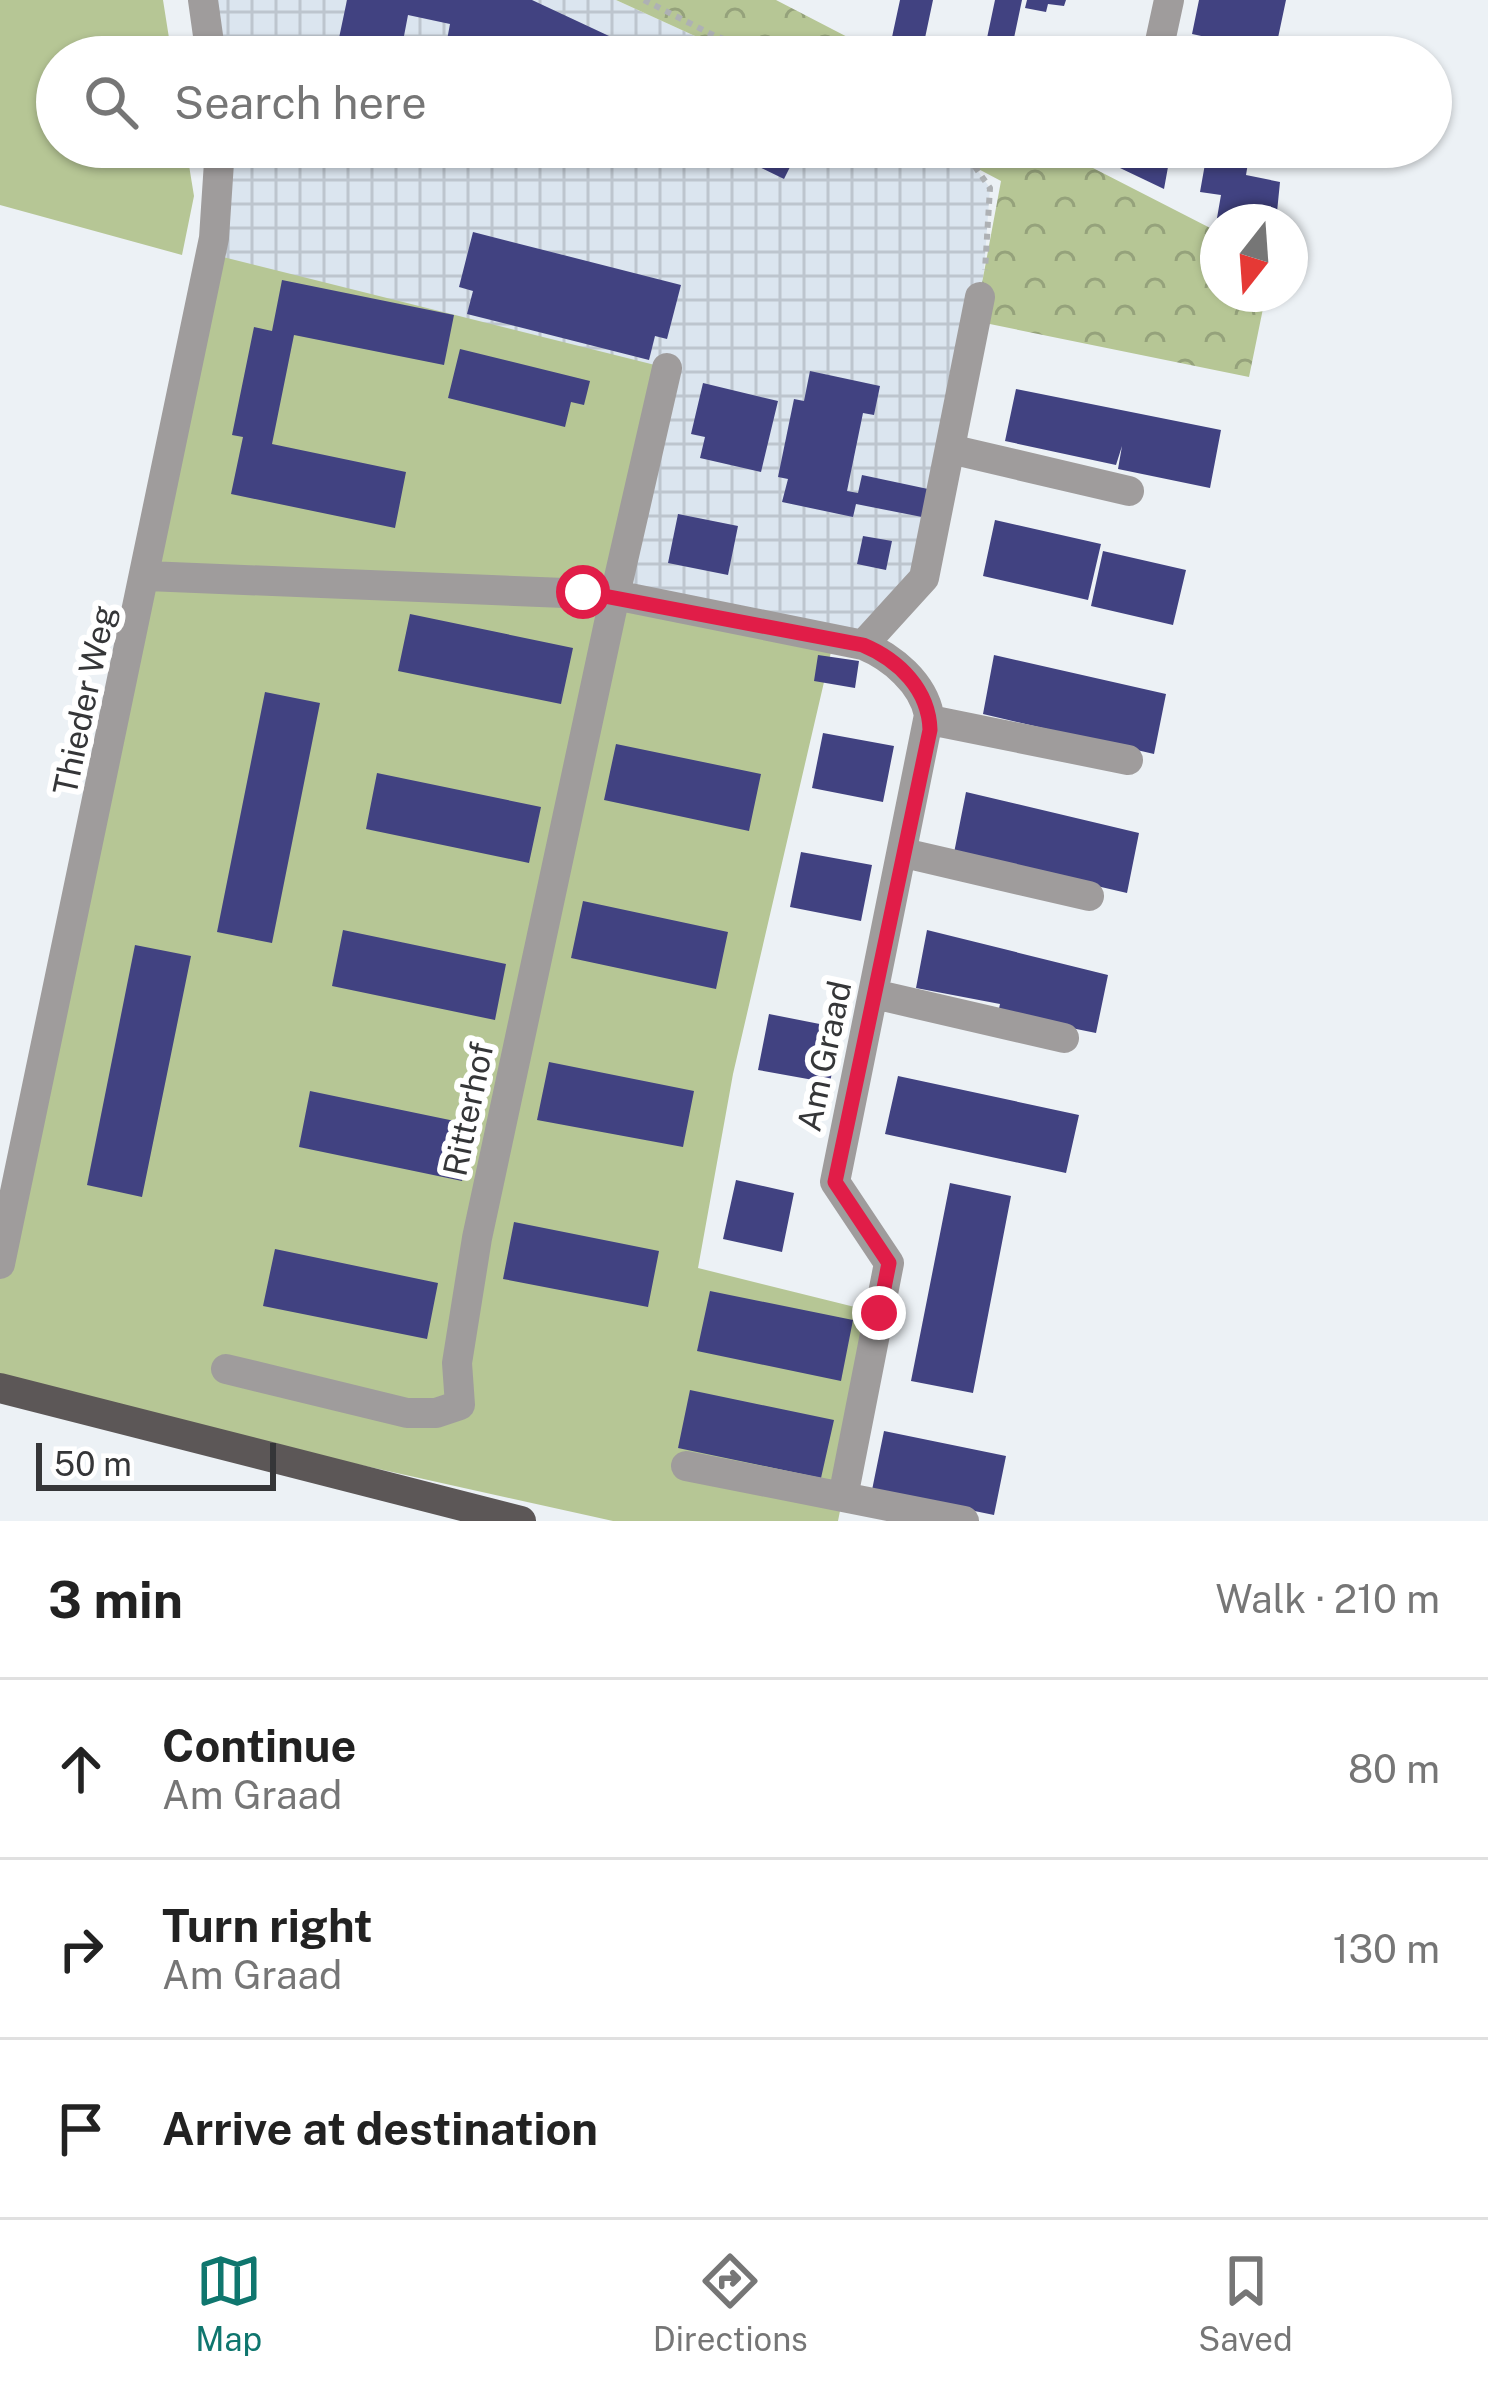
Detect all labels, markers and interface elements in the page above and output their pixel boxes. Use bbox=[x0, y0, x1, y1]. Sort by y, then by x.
search box bbox=[36, 36, 1452, 168]
icon: search bbox=[78, 69, 144, 135]
text: Search here bbox=[174, 76, 427, 129]
north arrow bbox=[1200, 204, 1308, 312]
route start bbox=[556, 565, 610, 619]
street label: Thieder Weg bbox=[45, 602, 123, 798]
street label: Am Graad bbox=[790, 977, 858, 1135]
street label: Ritterhof bbox=[435, 1039, 501, 1179]
route end bbox=[852, 1286, 906, 1340]
scale bar bbox=[36, 1437, 276, 1490]
text: 50 m bbox=[54, 1445, 132, 1483]
text: 3 min bbox=[48, 1570, 183, 1629]
text: Walk · 210 m bbox=[1216, 1576, 1440, 1622]
text: Continue bbox=[162, 1719, 356, 1772]
icon: ahead bbox=[48, 1736, 114, 1802]
text: 80 m bbox=[1348, 1746, 1440, 1792]
text: Am Graad bbox=[162, 1772, 342, 1818]
text: Turn right bbox=[162, 1899, 373, 1952]
icon: right bbox=[48, 1916, 114, 1982]
text: 130 m bbox=[1333, 1926, 1440, 1972]
text: Am Graad bbox=[162, 1952, 342, 1998]
icon: arrive bbox=[48, 2096, 114, 2162]
text: Arrive at destination bbox=[162, 2102, 598, 2155]
tab: Map bbox=[195, 2248, 262, 2358]
tab: Directions bbox=[653, 2248, 808, 2358]
tab: Saved bbox=[1198, 2248, 1293, 2358]

